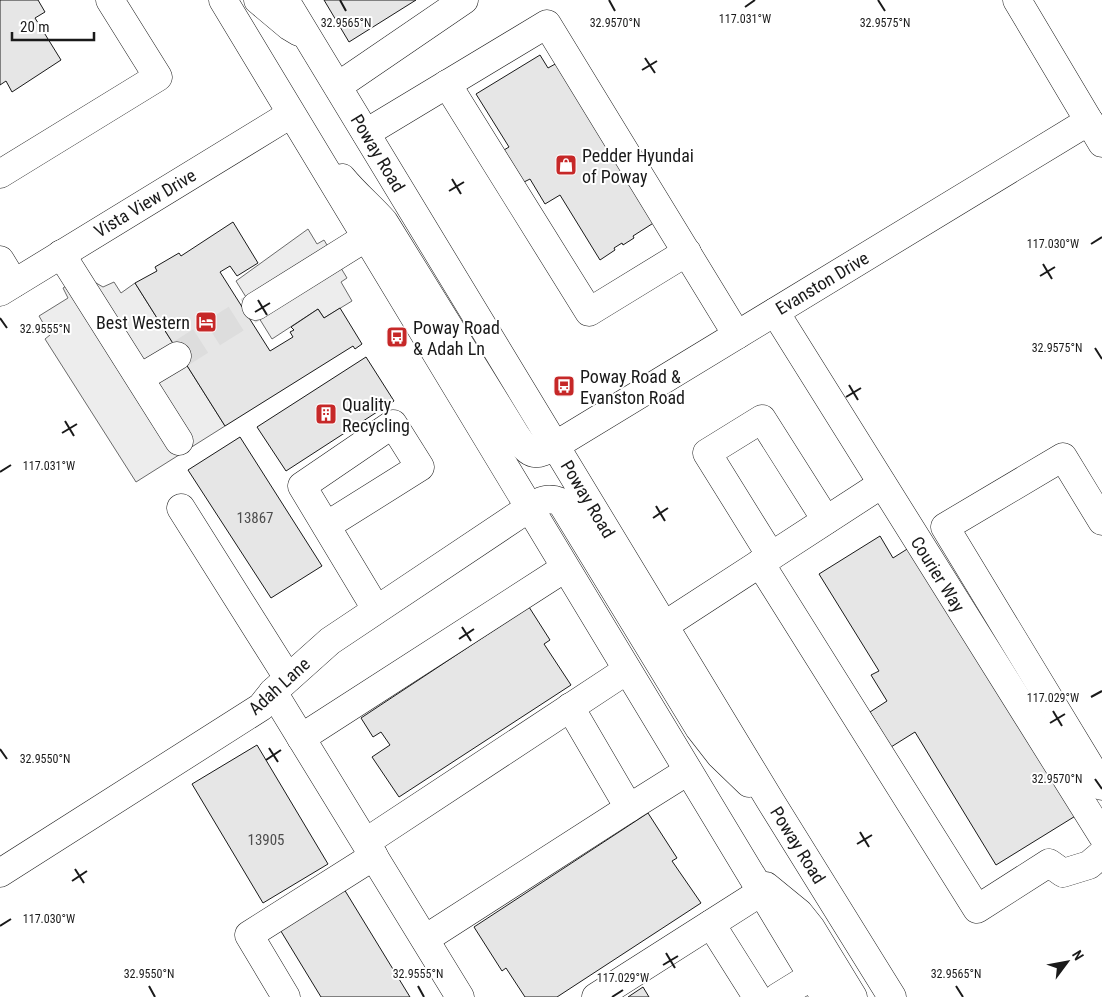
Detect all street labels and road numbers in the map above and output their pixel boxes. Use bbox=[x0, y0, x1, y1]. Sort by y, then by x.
street label: Poway Road bbox=[347, 110, 409, 196]
street label: Vista View Drive bbox=[90, 164, 200, 242]
street label: Evanston Drive bbox=[772, 247, 872, 319]
street label: Poway Road bbox=[557, 456, 619, 542]
street label: Courier Way bbox=[907, 532, 970, 616]
street label: Adah Lane bbox=[244, 653, 314, 719]
street label: Poway Road bbox=[766, 803, 830, 887]

